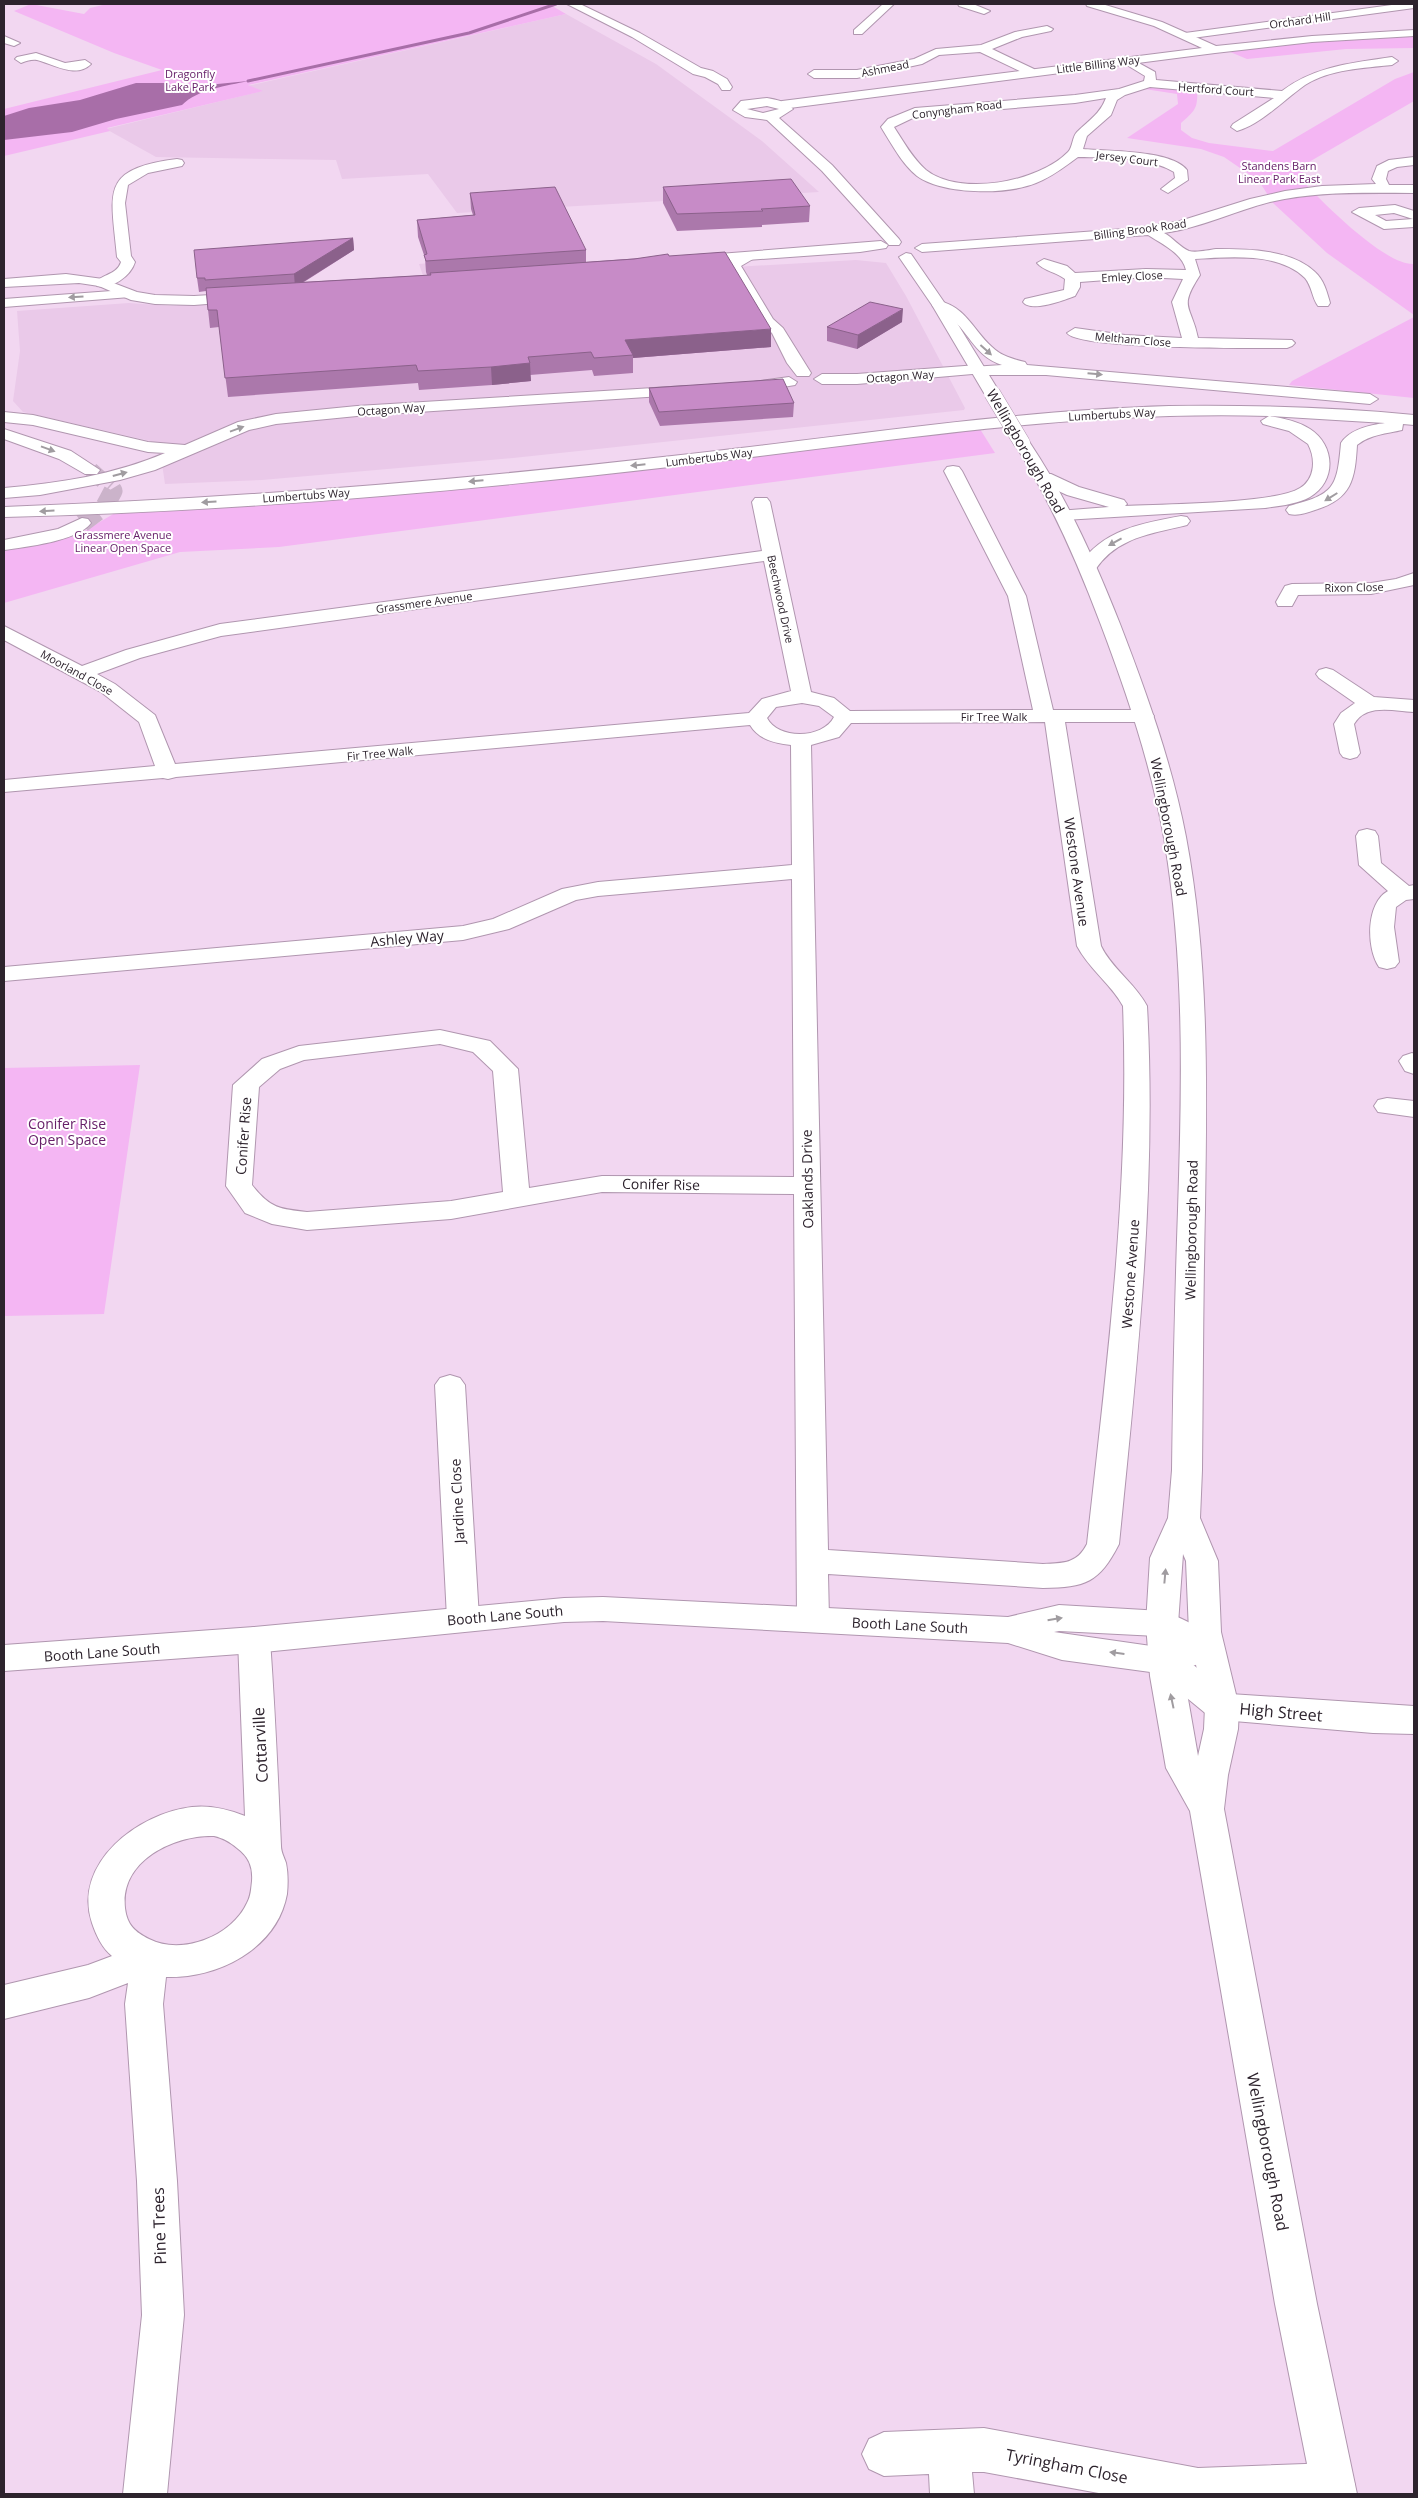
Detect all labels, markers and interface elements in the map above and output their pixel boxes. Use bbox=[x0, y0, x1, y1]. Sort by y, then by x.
street label: Orchard Hill bbox=[1268, 8, 1332, 32]
street label: Little Billing Way bbox=[1056, 51, 1141, 77]
street label: Ashmead bbox=[860, 56, 910, 80]
park label: Dragonfly Lake Park bbox=[165, 66, 215, 94]
street label: Hertford Court bbox=[1178, 79, 1254, 99]
street label: Conyngham Road bbox=[911, 96, 1003, 122]
street label: Jersey Court bbox=[1094, 147, 1159, 169]
park label: Standens Barn Linear Park East bbox=[1238, 158, 1320, 186]
street label: Billing Brook Road bbox=[1093, 215, 1187, 243]
street label: Emley Close bbox=[1101, 267, 1163, 285]
one-way arrow bbox=[68, 294, 84, 302]
street label: Meltham Close bbox=[1094, 328, 1172, 350]
one-way arrow bbox=[980, 344, 992, 356]
street label: Octagon Way bbox=[866, 366, 935, 386]
one-way arrow bbox=[1087, 370, 1103, 378]
street label: Wellingborough Road bbox=[983, 385, 1069, 517]
street label: Octagon Way bbox=[357, 399, 426, 419]
street label: Lumbertubs Way bbox=[1068, 404, 1156, 424]
one-way arrow bbox=[230, 425, 245, 433]
street label: Lumbertubs Way bbox=[665, 444, 754, 470]
one-way arrow bbox=[41, 446, 56, 454]
one-way arrow bbox=[629, 461, 645, 469]
one-way arrow bbox=[112, 470, 127, 478]
one-way arrow bbox=[468, 477, 484, 485]
street label: Lumbertubs Way bbox=[262, 484, 351, 506]
one-way arrow bbox=[1324, 492, 1337, 501]
one-way arrow bbox=[201, 498, 217, 506]
one-way arrow bbox=[39, 507, 55, 515]
park label: Grassmere Avenue Linear Open Space bbox=[74, 527, 172, 555]
one-way arrow bbox=[1108, 537, 1121, 546]
street label: Beechwood Drive bbox=[764, 554, 798, 644]
street label: Rixon Close bbox=[1324, 579, 1384, 595]
street label: Grassmere Avenue bbox=[375, 588, 473, 616]
street label: Moorland Close bbox=[38, 646, 116, 698]
street label: Fir Tree Walk bbox=[961, 709, 1027, 724]
street label: Fir Tree Walk bbox=[346, 743, 414, 763]
street label: Wellingborough Road bbox=[1146, 756, 1192, 898]
street label: Westone Avenue bbox=[1060, 816, 1094, 928]
street label: Ashley Way bbox=[369, 925, 446, 951]
street label: Conifer Rise bbox=[231, 1096, 255, 1176]
park label: Conifer Rise Open Space bbox=[28, 1114, 106, 1149]
street label: Oaklands Drive bbox=[797, 1129, 817, 1229]
street label: Wellingborough Road bbox=[1180, 1160, 1202, 1300]
street label: Conifer Rise bbox=[622, 1174, 700, 1194]
street label: Westone Avenue bbox=[1117, 1218, 1143, 1329]
street label: Jardine Close bbox=[445, 1458, 469, 1546]
one-way arrow bbox=[1161, 1567, 1169, 1583]
street label: Booth Lane South bbox=[446, 1600, 564, 1630]
street label: Booth Lane South bbox=[851, 1612, 969, 1638]
one-way arrow bbox=[1048, 1615, 1064, 1623]
street label: Booth Lane South bbox=[43, 1638, 161, 1666]
one-way arrow bbox=[1108, 1649, 1124, 1657]
one-way arrow bbox=[1168, 1693, 1176, 1709]
street label: High Street bbox=[1239, 1697, 1324, 1727]
street label: Cottarville bbox=[247, 1707, 273, 1783]
street label: Wellingborough Road bbox=[1242, 2071, 1294, 2233]
street label: Pine Trees bbox=[147, 2187, 171, 2265]
street label: Tyringham Close bbox=[1004, 2443, 1130, 2489]

